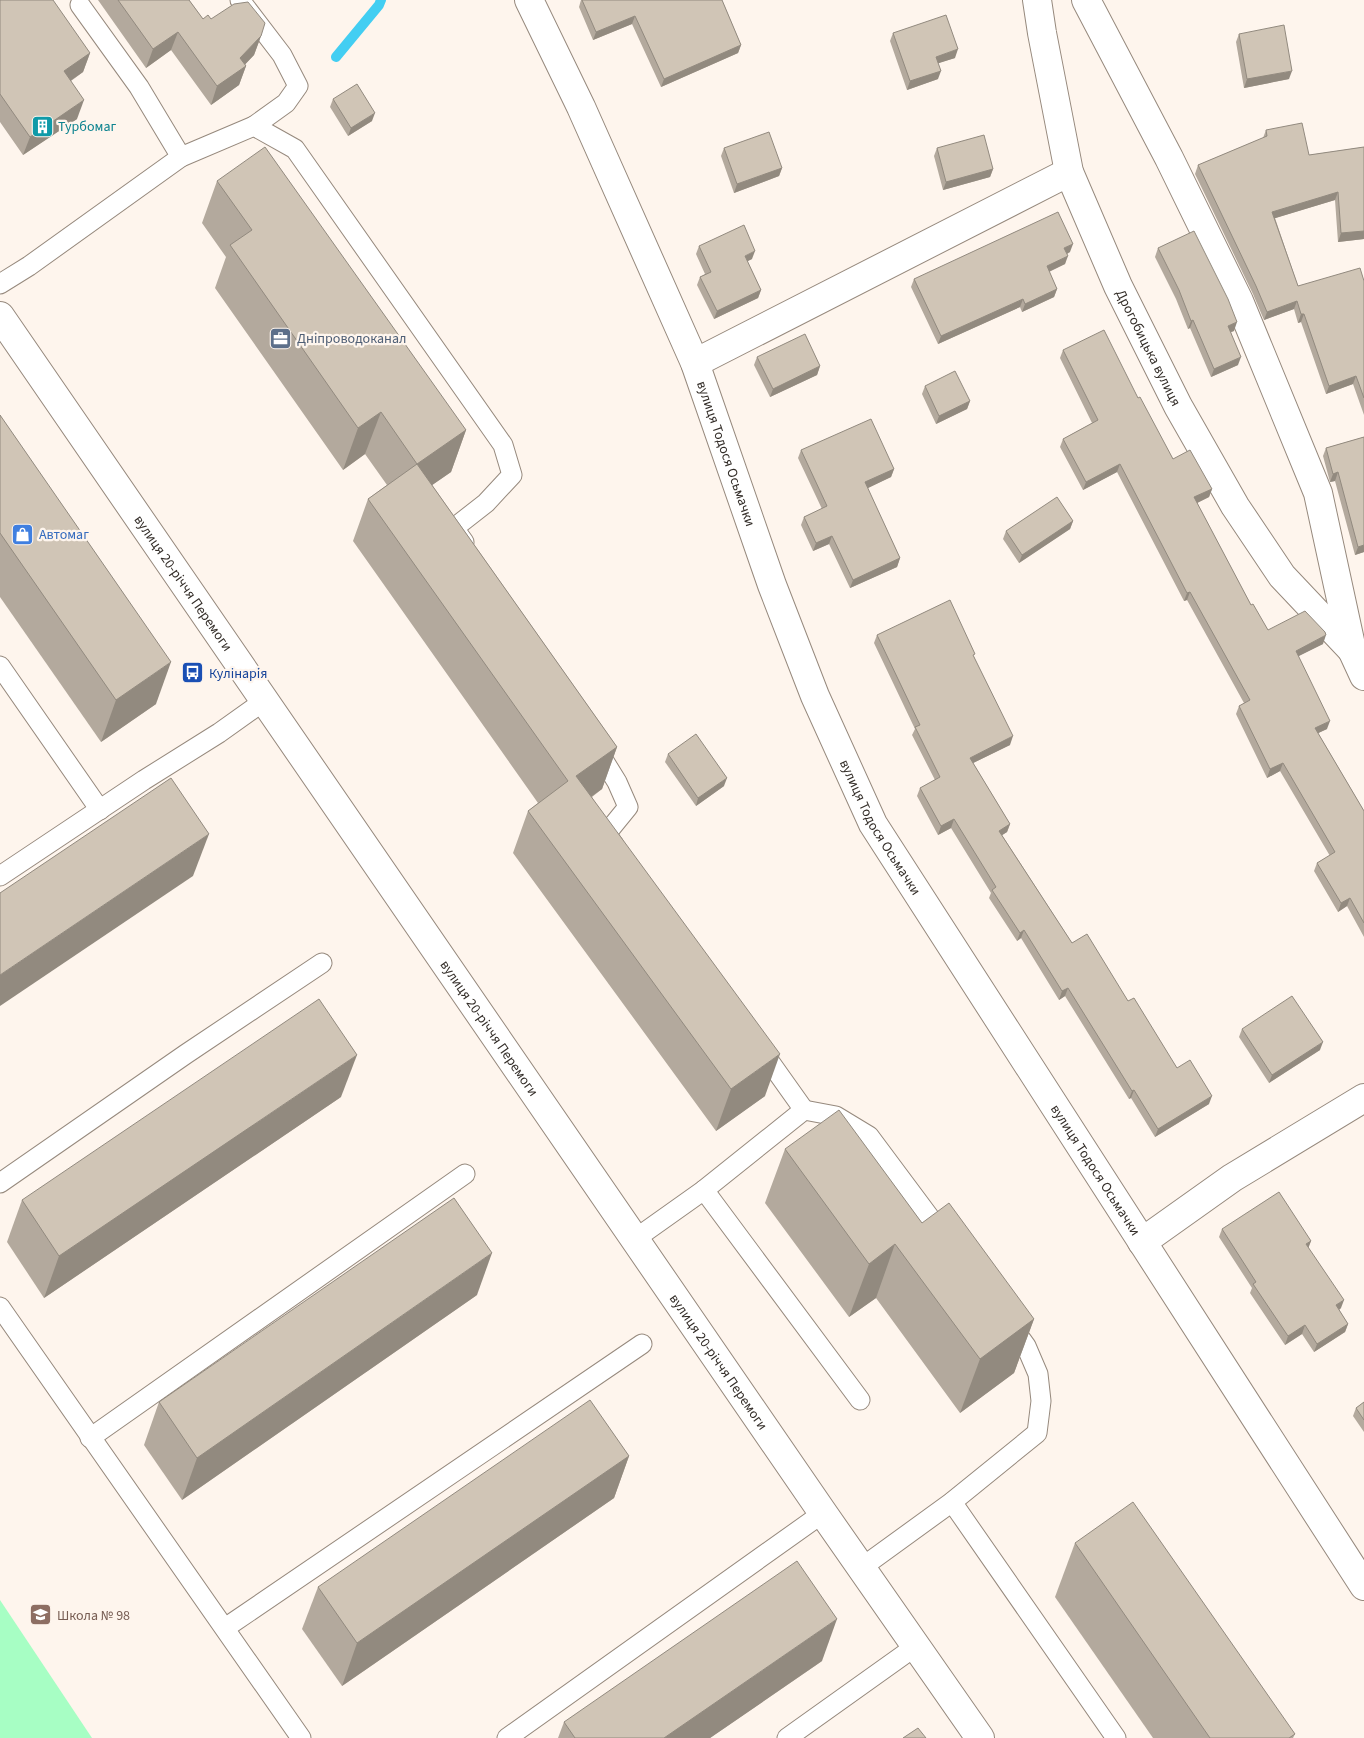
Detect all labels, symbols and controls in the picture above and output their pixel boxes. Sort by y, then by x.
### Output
building icon: Турбомаг [30,114,54,138]
place label: Турбомаг [58,117,116,137]
street label: Дрогобицька вулиця [1110,286,1186,410]
office icon: Дніпроводоканал [269,326,293,350]
place label: Дніпроводоканал [297,329,406,349]
street label: вулиця Тодося Осьмачки [691,378,760,529]
street label: вулиця 20-річчя Перемоги [129,511,237,656]
shop icon: Автомаг [11,522,35,546]
place label: Автомаг [39,525,89,545]
bus stop icon: Кулінарія [181,661,205,685]
place label: Кулінарія [209,664,268,684]
street label: вулиця Тодося Осьмачки [834,756,925,899]
street label: вулиця 20-річчя Перемоги [435,956,543,1101]
street label: вулиця Тодося Осьмачки [1045,1101,1145,1240]
street label: вулиця 20-річчя Перемоги [664,1290,772,1434]
school or university icon: Школа № 98 [29,1603,53,1627]
place label: Школа № 98 [57,1606,130,1626]

